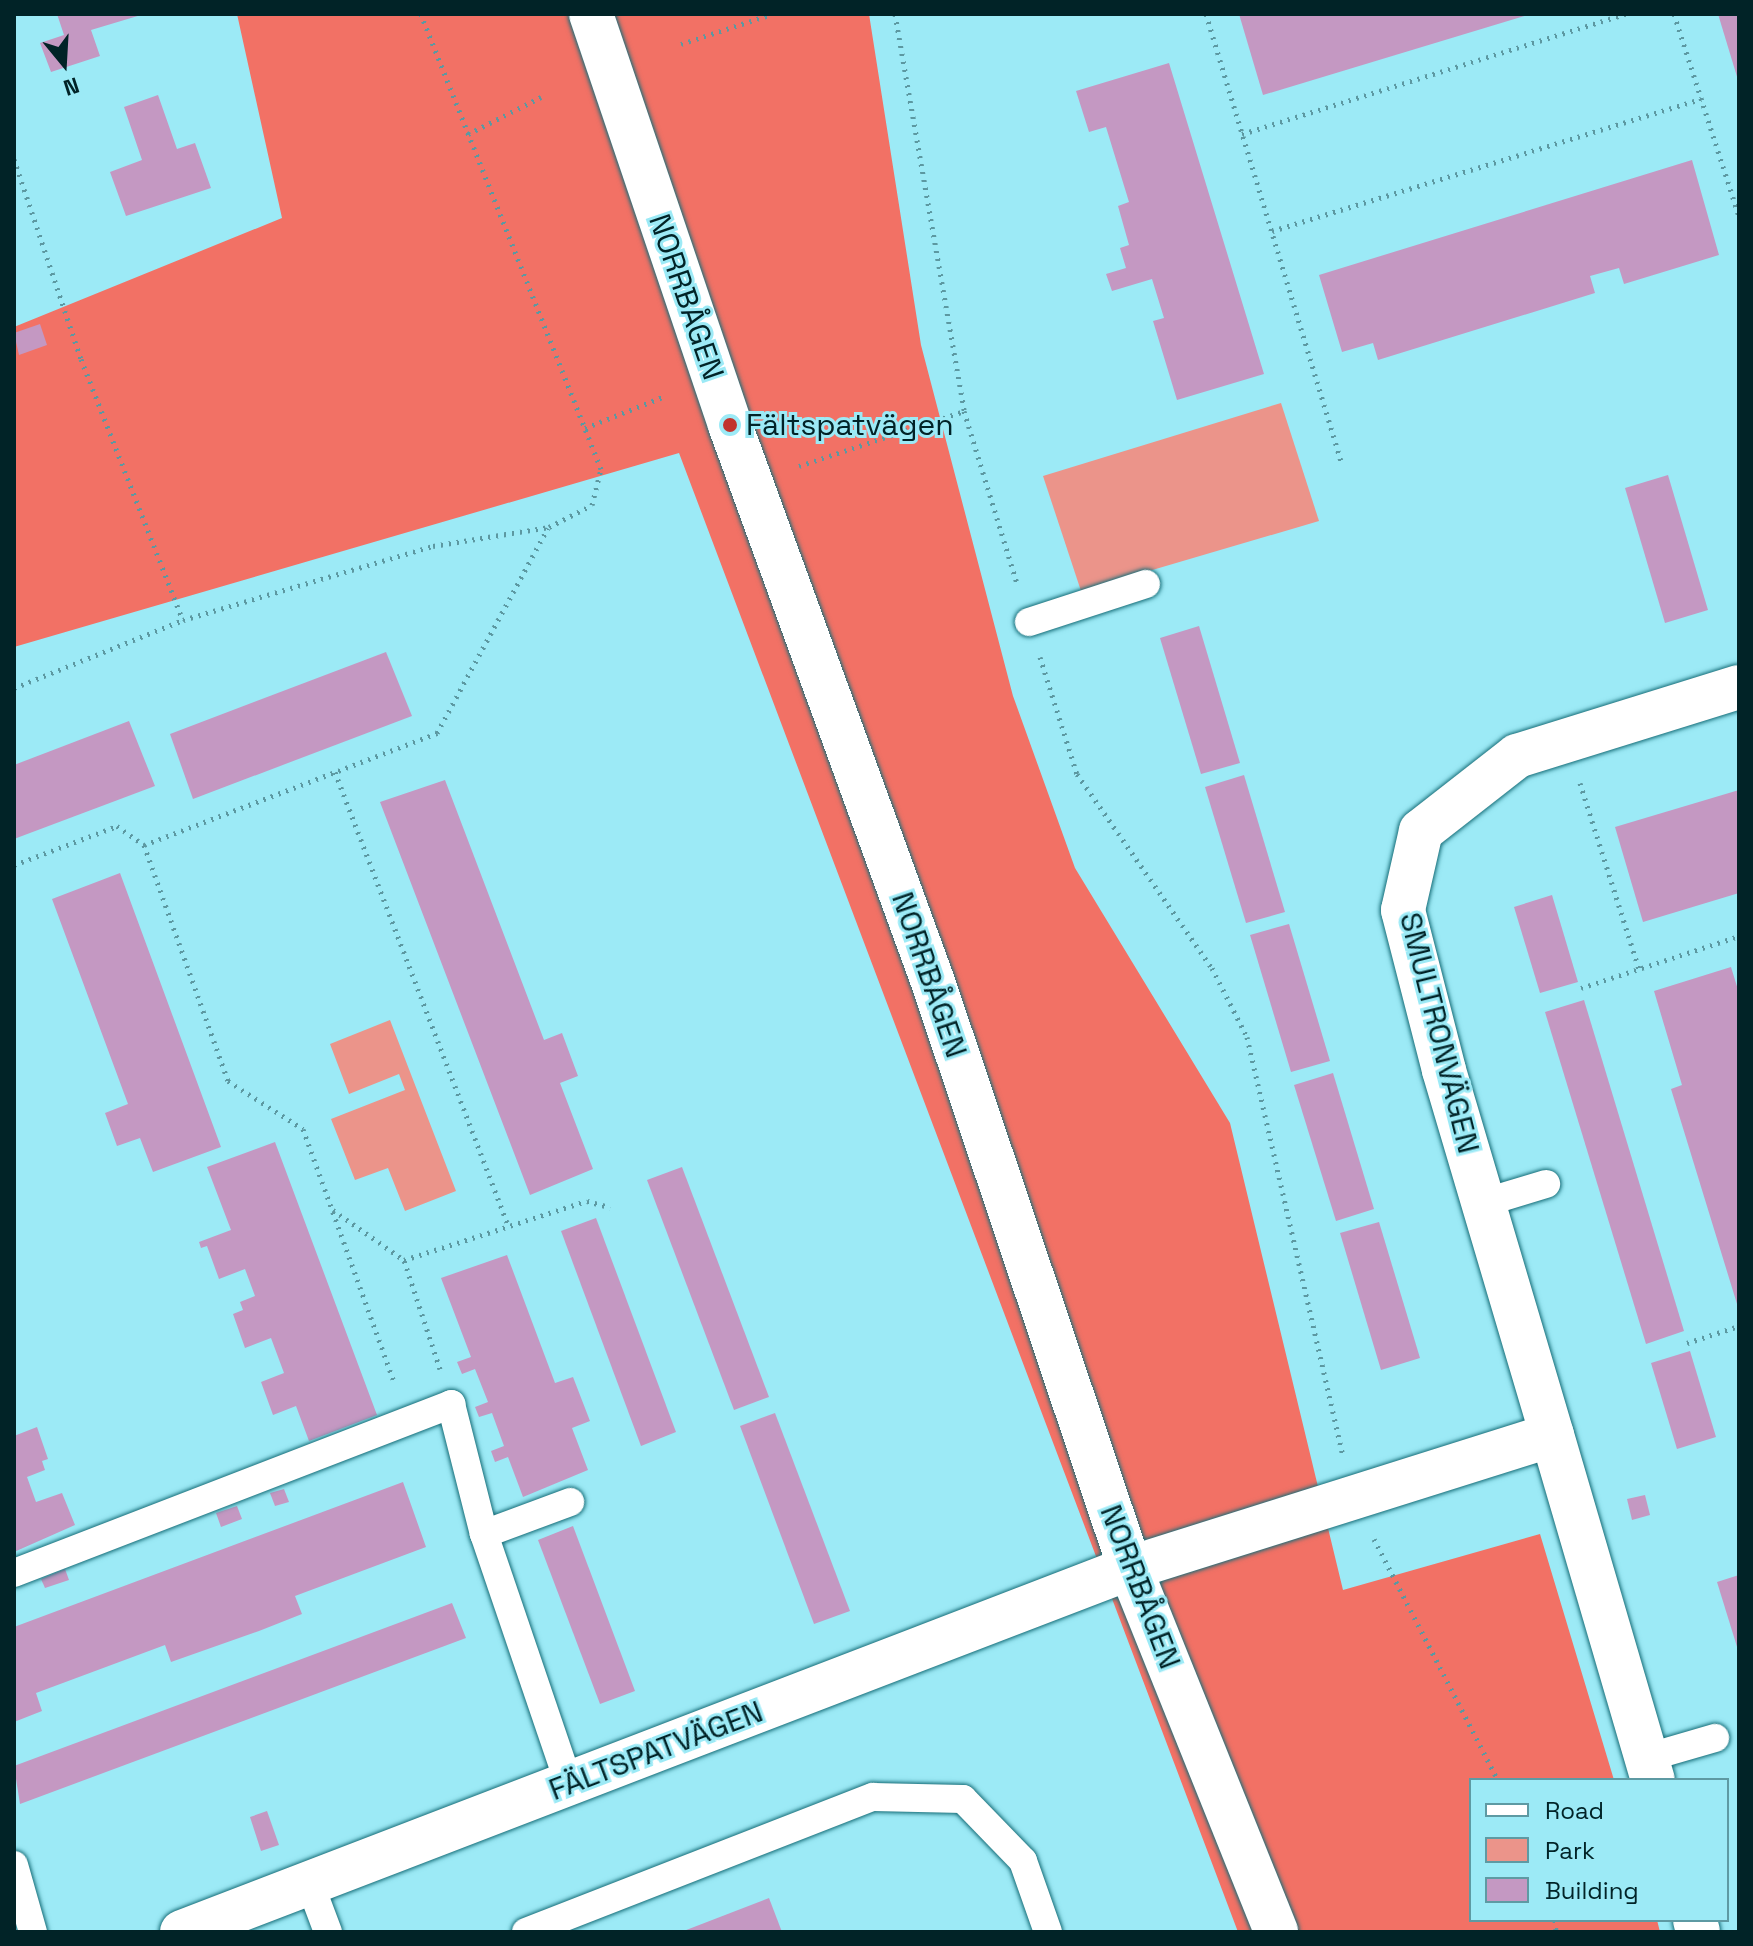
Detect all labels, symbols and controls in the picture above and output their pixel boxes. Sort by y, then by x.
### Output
north arrow [24,24,104,104]
text: N [60,71,83,102]
street label: NORRBÅGEN [641,209,731,385]
place label: Fältspatvägen [746,407,954,443]
marker: Fältspatvägen [721,416,739,434]
street label: NORRBÅGEN [884,887,974,1063]
street label: SMULTRONVÄGEN [1392,909,1486,1157]
street label: NORRBÅGEN [1092,1500,1188,1674]
street label: FÄLTSPATVÄGEN [544,1694,768,1808]
legend [1469,1778,1729,1922]
text: Road [1545,1795,1604,1826]
text: Park [1545,1835,1595,1866]
text: Building [1545,1875,1639,1906]

